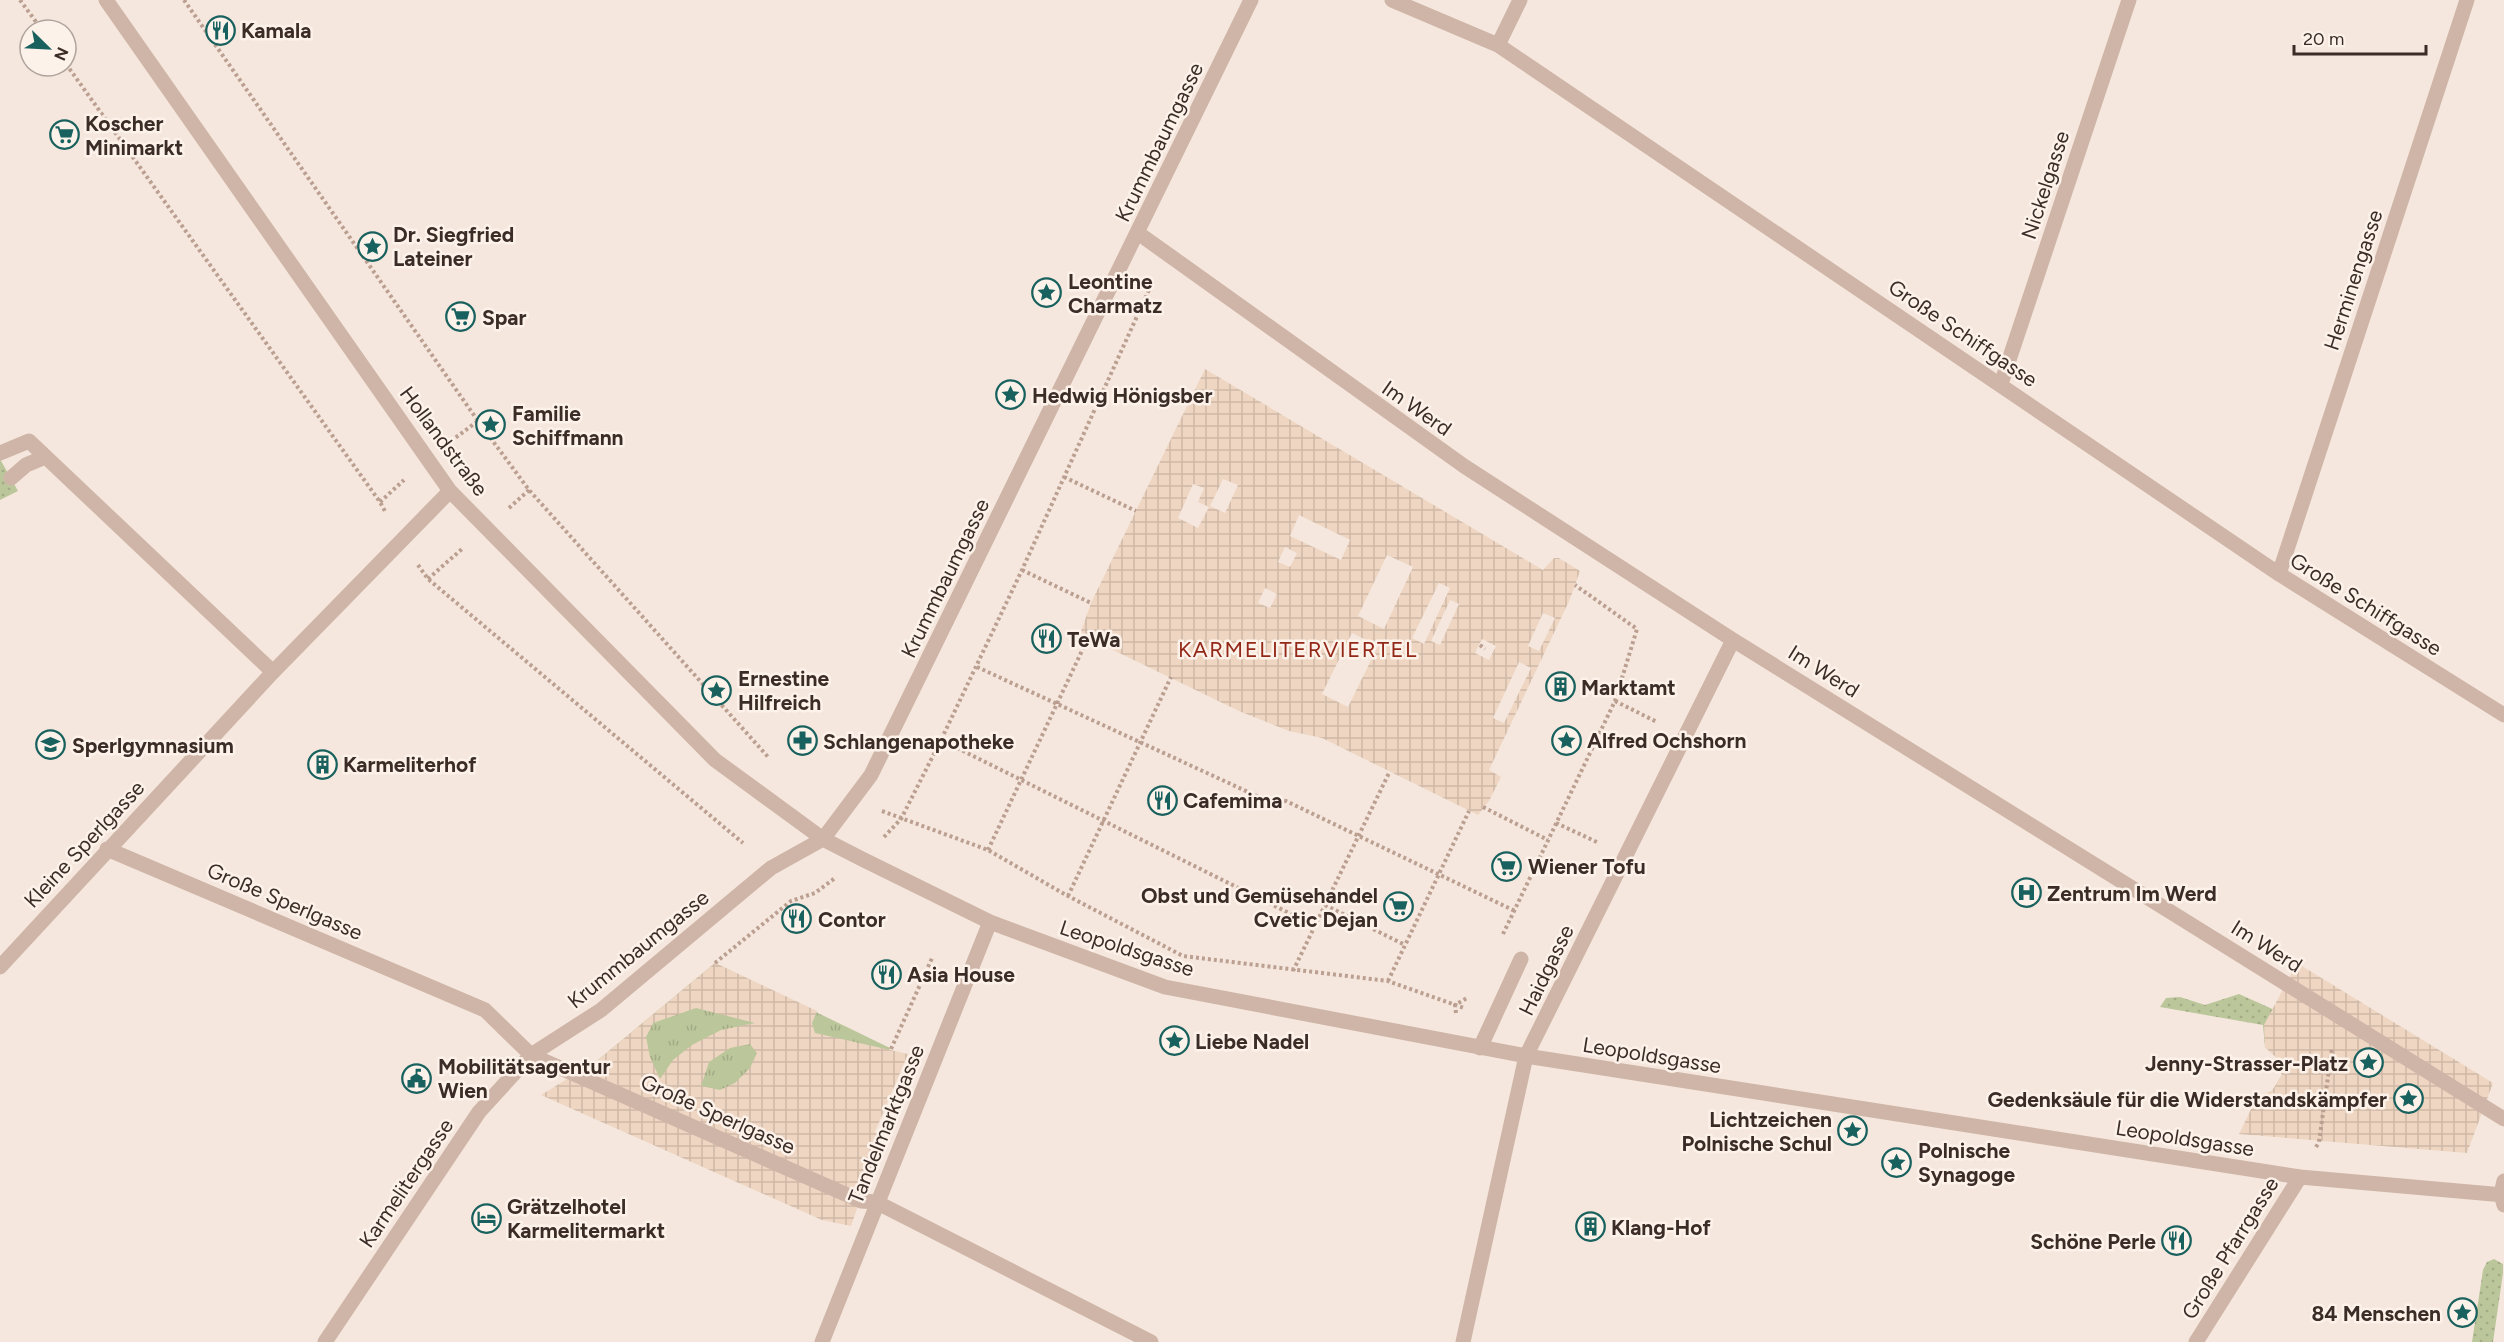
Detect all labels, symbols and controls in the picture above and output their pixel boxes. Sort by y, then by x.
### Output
restaurant icon: Kamala [204,14,236,46]
north arrow [18,18,78,78]
place label: Kamala [241,18,311,43]
scale bar [2294,18,2426,56]
text: 20 m [2303,28,2344,50]
text: N [50,44,72,63]
street label: Krummbaumgasse [1110,58,1208,226]
place label: Koscher Minimarkt [85,111,183,160]
supermarket icon: Koscher Minimarkt [48,119,80,151]
street label: Nickelgasse [2016,128,2074,242]
street label: Herminengasse [2319,207,2387,353]
place label: Dr. Siegfried Lateiner [393,222,514,271]
place icon: Dr. Siegfried Lateiner [356,230,388,262]
place label: Leontine Charmatz [1068,269,1162,318]
street label: Große Schiffgasse [1884,274,2042,392]
place icon: Leontine Charmatz [1031,277,1063,309]
supermarket icon: Spar [445,301,477,333]
place label: Spar [482,305,527,330]
street label: Im Werd [1377,375,1457,441]
place icon: Hedwig Hönigsber [995,379,1027,411]
street label: Hollandstraße [395,381,493,501]
place label: Hedwig Hönigsber [1032,383,1212,408]
place label: Familie Schiffmann [512,401,624,450]
place icon: Familie Schiffmann [475,409,507,441]
street label: Krummbaumgasse [896,494,994,662]
street label: Große Schiffgasse [2286,547,2446,661]
restaurant icon: TeWa [1030,623,1062,655]
place label: TeWa [1067,627,1121,652]
district label: KARMELITERVIERTEL [1178,636,1418,663]
street label: Im Werd [1784,639,1864,703]
place label: Ernestine Hilfreich [738,666,830,715]
building icon: Marktamt [1544,671,1576,703]
place icon: Ernestine Hilfreich [701,674,733,706]
place label: Marktamt [1581,675,1676,700]
place icon: Alfred Ochshorn [1550,724,1582,756]
pharmacy icon: Schlangenapotheke [786,725,818,757]
place label: Alfred Ochshorn [1587,728,1746,753]
school or university icon: Sperlgymnasium [35,729,67,761]
place label: Schlangenapotheke [823,729,1014,754]
place label: Sperlgymnasium [72,733,234,758]
building icon: Karmeliterhof [306,748,338,780]
place label: Karmeliterhof [343,752,477,777]
street label: Kleine Sperlgasse [19,775,149,913]
restaurant icon: Cafemima [1146,784,1178,816]
place label: Cafemima [1183,788,1282,813]
supermarket icon: Wiener Tofu [1491,850,1523,882]
place label: Wiener Tofu [1528,854,1646,879]
street label: Große Sperlgasse [204,857,366,945]
hospital icon: Zentrum Im Werd [2010,877,2042,909]
place label: Zentrum Im Werd [2047,881,2217,906]
place label: Obst und Gemüsehandel Cvetic Dejan [1141,883,1378,932]
street label: Krummbaumgasse [563,885,713,1013]
supermarket icon: Obst und Gemüsehandel Cvetic Dejan [1383,891,1415,923]
restaurant icon: Contor [781,903,813,935]
place label: Contor [818,907,886,932]
street label: Leopoldsgasse [1057,914,1197,982]
street label: Im Werd [2227,914,2307,978]
street label: Haidgasse [1513,921,1579,1019]
restaurant icon: Asia House [870,958,902,990]
place label: Asia House [907,962,1015,987]
place icon: Liebe Nadel [1158,1025,1190,1057]
place label: Liebe Nadel [1195,1029,1309,1054]
street label: Leopoldsgasse [1581,1032,1723,1078]
street label: Tandelmarktgasse [843,1041,929,1207]
place icon: Jenny-Strasser-Platz [2353,1047,2385,1079]
place label: Jenny-Strasser-Platz [2145,1051,2348,1076]
place label: Mobilitätsagentur Wien [438,1054,610,1103]
public building icon: Mobilitätsagentur Wien [401,1062,433,1094]
street label: Große Sperlgasse [637,1069,799,1159]
place icon: Gedenksäule für die Widerstandskämpfer [2392,1083,2424,1115]
place label: Gedenksäule für die Widerstandskämpfer [1987,1087,2387,1112]
place label: Lichtzeichen Polnische Schul [1682,1107,1832,1156]
street label: Karmelitergasse [354,1114,458,1252]
place icon: Lichtzeichen Polnische Schul [1837,1115,1869,1147]
street label: Leopoldsgasse [2114,1115,2256,1161]
place label: Polnische Synagoge [1918,1138,2015,1187]
place icon: Polnische Synagoge [1881,1146,1913,1178]
street label: Große Pfarrgasse [2176,1172,2284,1324]
place label: Grätzelhotel Karmelitermarkt [507,1194,665,1243]
hotel icon: Grätzelhotel Karmelitermarkt [470,1202,502,1234]
building icon: Klang-Hof [1574,1211,1606,1243]
place label: Klang-Hof [1611,1215,1711,1240]
restaurant icon: Schöne Perle [2161,1225,2193,1257]
place label: Schöne Perle [2030,1229,2156,1254]
place icon: 84 Menschen [2446,1297,2478,1329]
place label: 84 Menschen [2312,1301,2441,1326]

